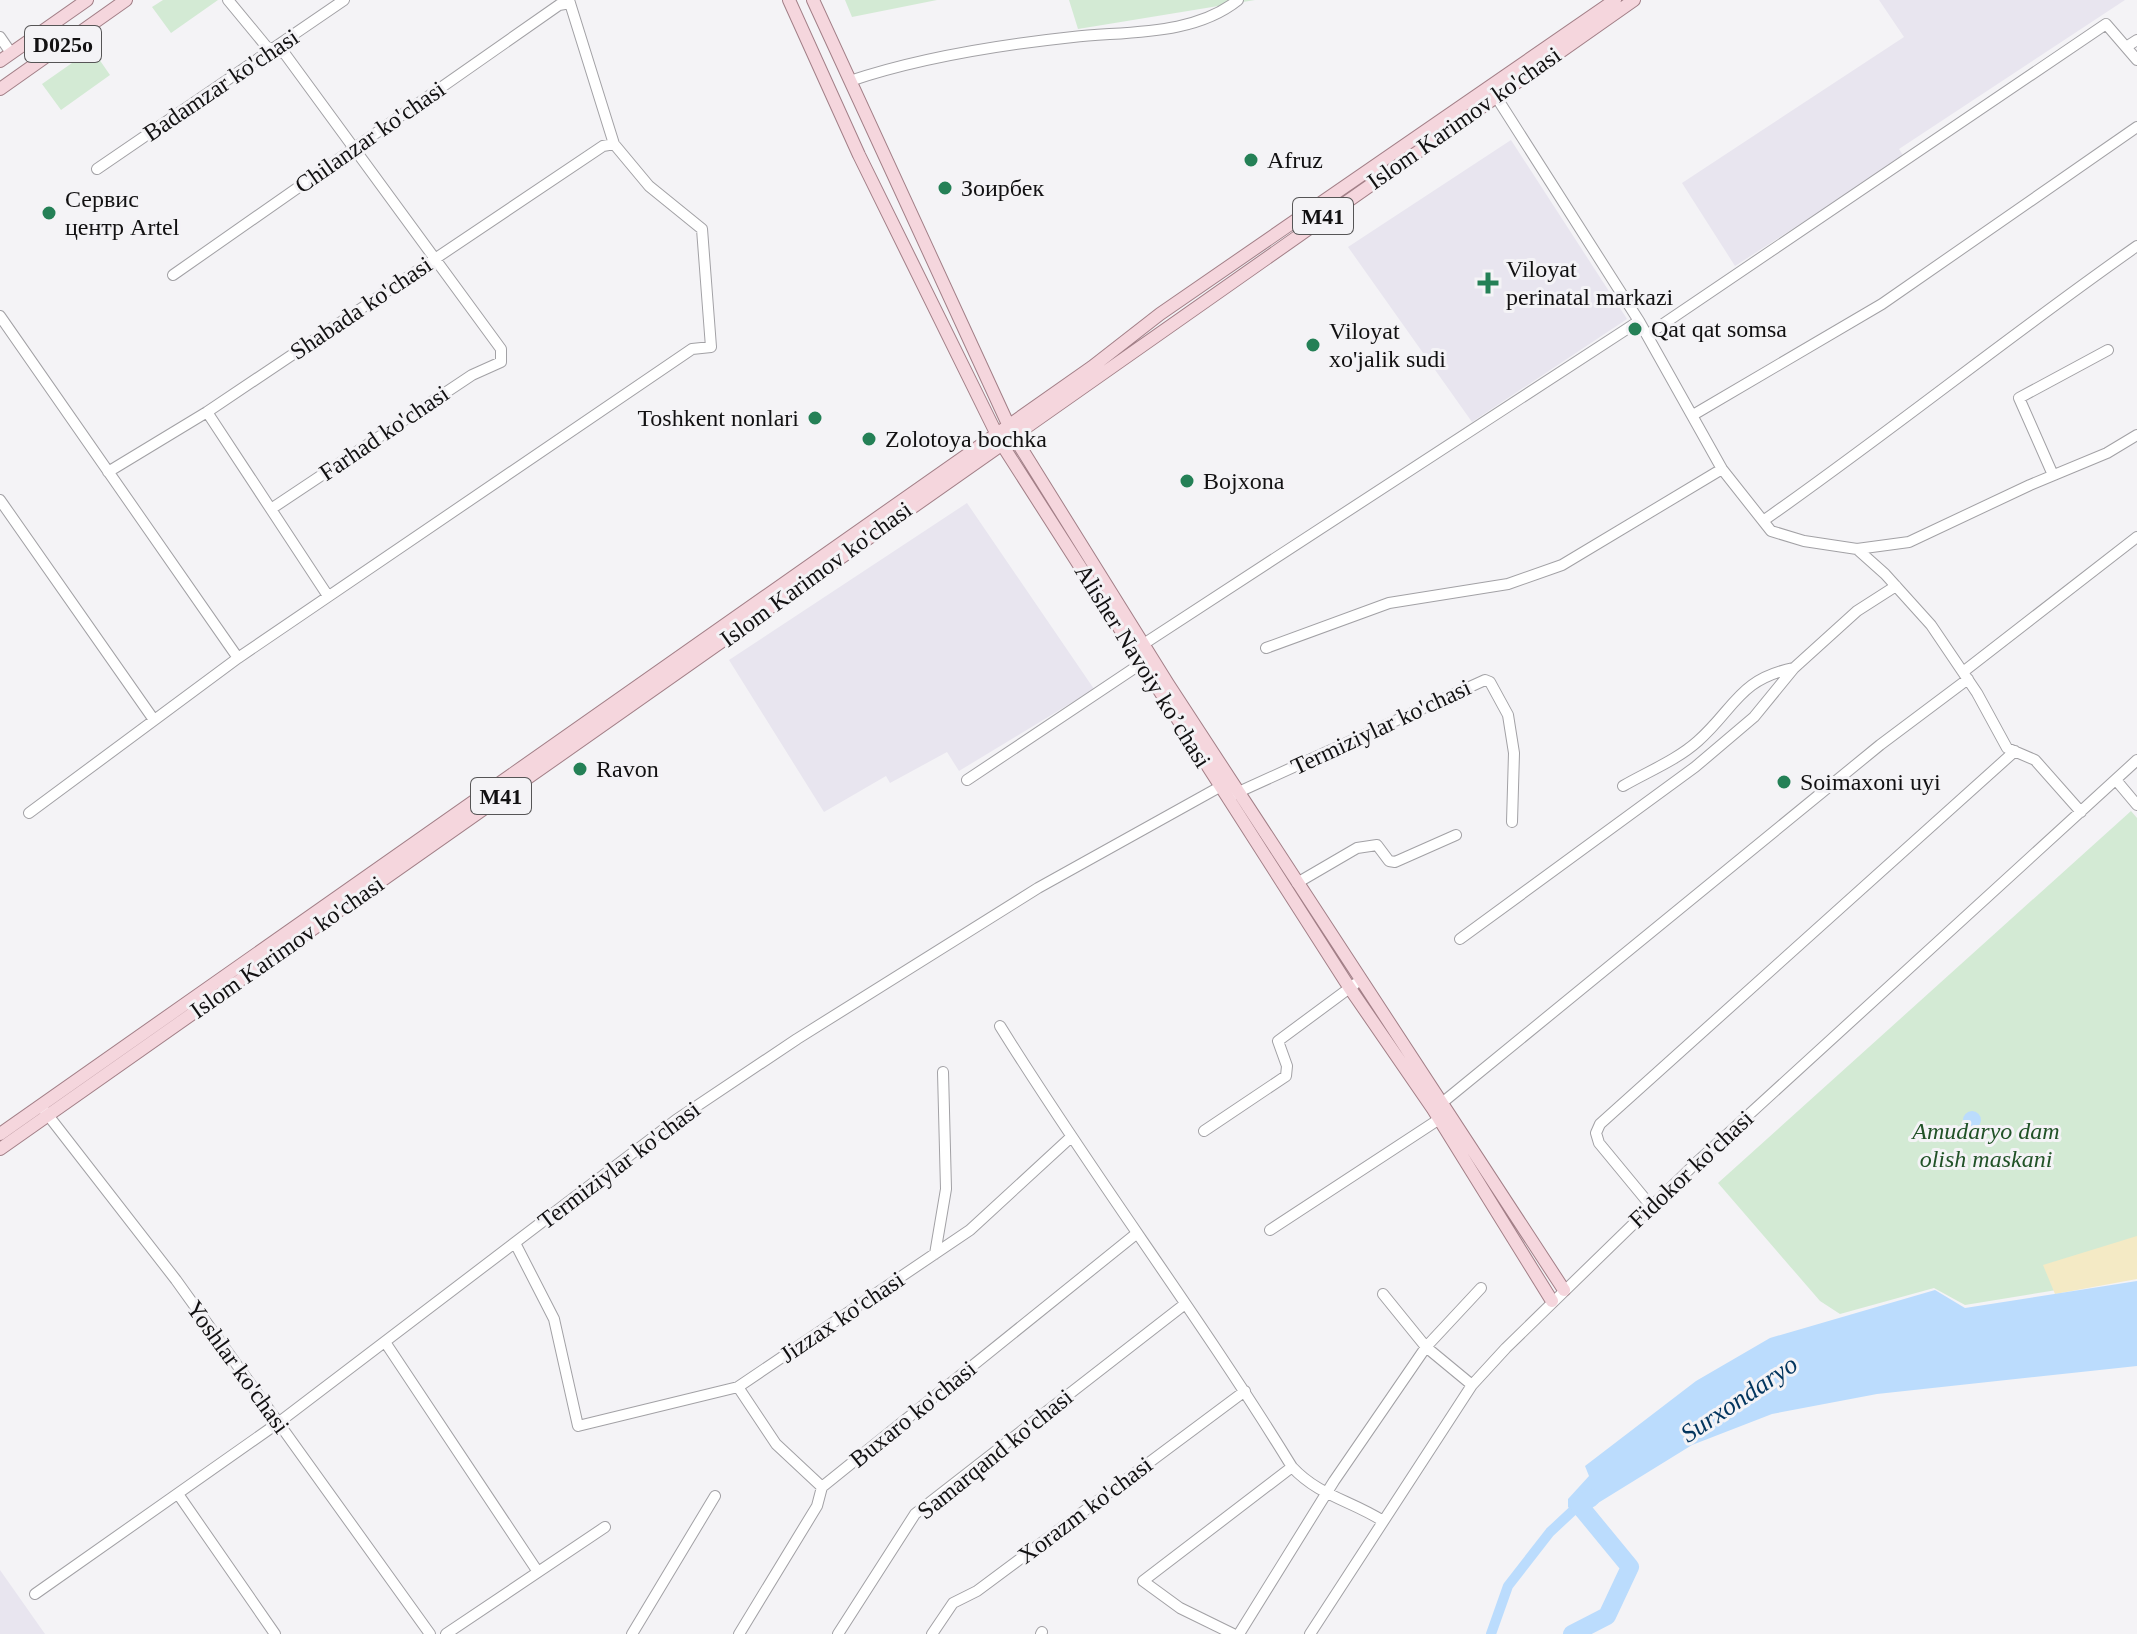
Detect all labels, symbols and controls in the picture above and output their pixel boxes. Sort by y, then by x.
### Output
street label: Badamzar ko'chasi [139,23,304,146]
road number: D025o [25,26,101,62]
street label: Islom Karimov ko'chasi [1362,41,1566,195]
street label: Chilanzar ko'chasi [290,75,450,198]
place label: Afruz [1267,147,1323,173]
marker: Afruz [1242,151,1260,169]
place label: Зоирбек [961,175,1044,201]
marker: Зоирбек [936,179,954,197]
place label: Сервис центр Artel [65,186,180,240]
road number: M41 [1293,198,1353,234]
marker: Сервис центр Artel [40,204,58,222]
street label: Shabada ko'chasi [285,251,437,365]
place label: Viloyat perinatal markazi [1506,256,1674,310]
marker: Viloyat perinatal markazi [1477,272,1499,294]
place label: Qat qat somsa [1651,316,1787,342]
place label: Viloyat xo'jalik sudi [1329,318,1446,372]
marker: Qat qat somsa [1626,320,1644,338]
marker: Viloyat xo'jalik sudi [1304,336,1322,354]
street label: Farhad ko'chasi [314,380,454,486]
place label: Toshkent nonlari [637,405,799,431]
marker: Toshkent nonlari [806,409,824,427]
place label: Zolotoya bochka [885,426,1047,452]
marker: Zolotoya bochka [860,430,878,448]
place label: Bojxona [1203,468,1285,494]
marker: Bojxona [1178,472,1196,490]
street label: Islom Karimov ko'chasi [715,496,917,652]
street label: Alisher Navoiy ko’chasi [1070,560,1216,773]
street label: Termiziylar ko'chasi [1287,674,1475,780]
place label: Ravon [596,756,659,782]
marker: Ravon [571,760,589,778]
place label: Soimaxoni uyi [1800,769,1941,795]
marker: Soimaxoni uyi [1775,773,1793,791]
road number: M41 [471,778,531,814]
street label: Islom Karimov ko'chasi [185,870,389,1024]
street label: Termiziylar ko'chasi [533,1096,705,1234]
street label: Fidokor ko'chasi [1624,1105,1758,1233]
park label: Amudaryo dam olish maskani [1910,1118,2060,1172]
street label: Jizzax ko'chasi [775,1266,909,1368]
street label: Yoshlar ko'chasi [181,1296,295,1439]
water label: Surxondaryo [1675,1349,1803,1449]
street label: Buxaro ko'chasi [845,1355,981,1473]
street label: Samarqand ko'chasi [912,1383,1078,1524]
street label: Xorazm ko'chasi [1013,1451,1157,1569]

